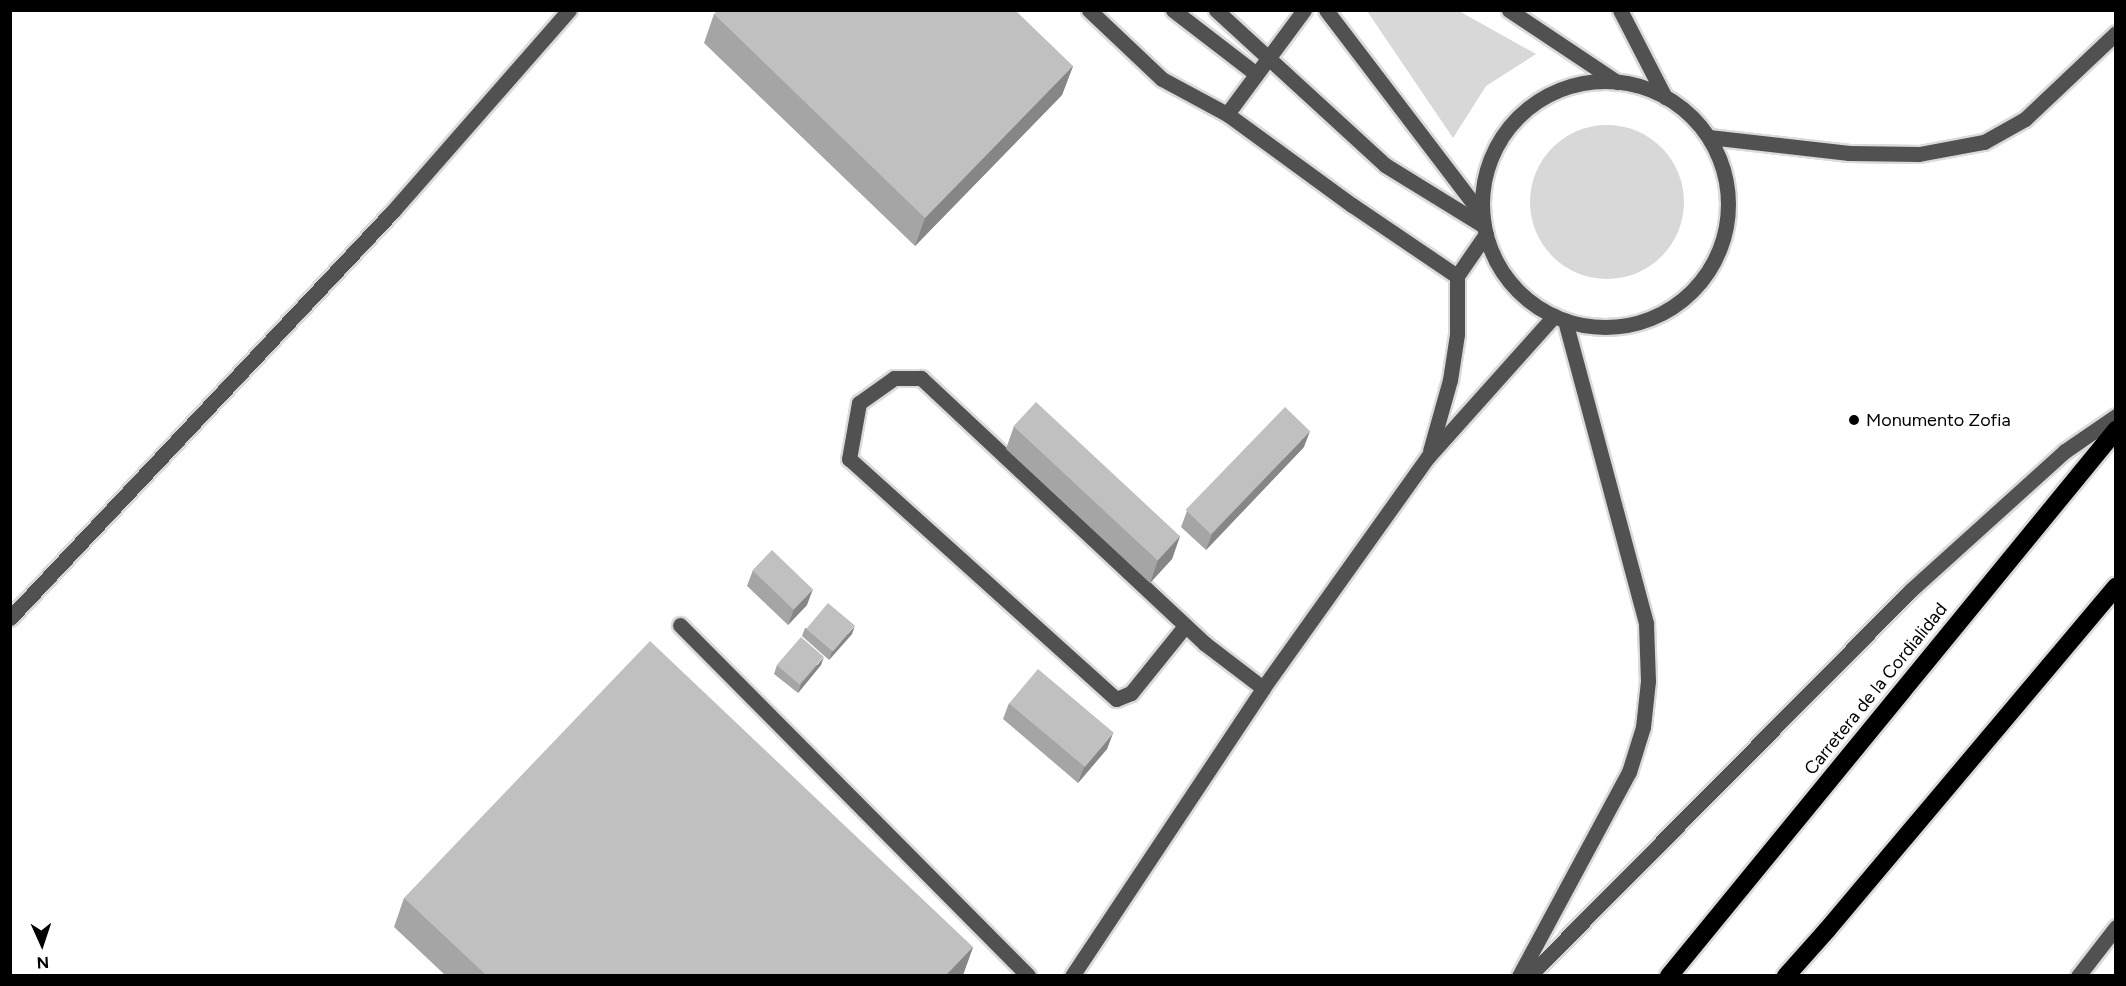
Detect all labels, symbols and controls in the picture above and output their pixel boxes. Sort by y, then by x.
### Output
place label: Monumento Zofia [1866,409,2011,431]
marker: Monumento Zofia [1847,413,1861,427]
street label: Carretera de la Cordialidad [1800,599,1952,779]
north arrow [12,914,72,974]
text: N [36,953,50,972]

